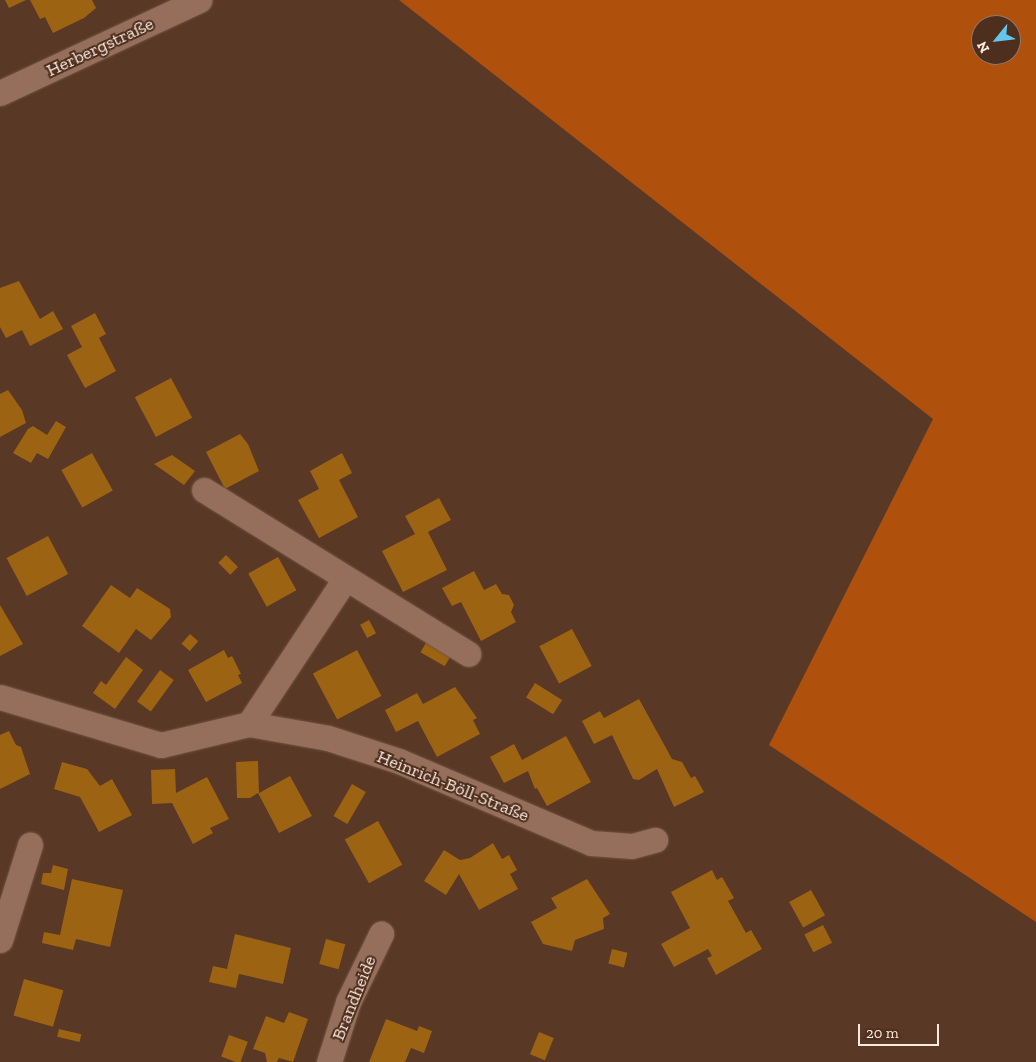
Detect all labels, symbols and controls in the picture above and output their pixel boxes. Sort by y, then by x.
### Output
street label: Herbergstraße [43,13,157,81]
north arrow [971,15,1021,65]
text: N [973,38,993,56]
street label: Heinrich-Böll-Straße [374,746,532,826]
street label: Brandheide [327,953,381,1043]
scale bar [861,1014,942,1046]
text: 20 m [866,1024,899,1042]

